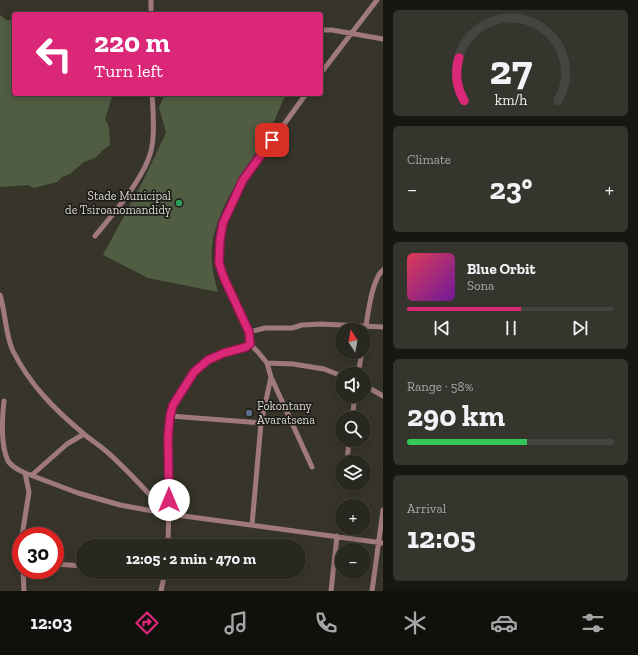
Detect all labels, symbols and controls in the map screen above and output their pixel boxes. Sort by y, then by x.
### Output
text: 220 m [94,26,170,59]
icon: left [28,28,80,80]
text: 27 [489,45,532,95]
text: Turn left [94,60,163,82]
text: km/h [494,92,527,109]
pin [255,123,289,157]
icon: arrive [261,129,283,151]
text: Climate [407,152,451,167]
text: 23° [490,171,533,207]
text: − [407,176,417,203]
text: + [605,176,614,203]
place label: Stade Municipal de Tsiroanomandidy [65,189,172,217]
marker: Stade Municipal de Tsiroanomandidy [174,198,184,208]
text: Blue Orbit [467,260,535,278]
text: Sona [467,278,494,293]
icon: previous [431,317,453,339]
icon: pause [500,317,522,339]
icon: next [569,317,591,339]
north arrow [335,323,371,359]
map controls [335,323,371,579]
button: sound [335,367,371,403]
text: Range · 58% [407,379,473,394]
text: 290 km [407,398,505,434]
place label: Fokontany Avaratsena [257,399,315,427]
marker: Fokontany Avaratsena [244,408,254,418]
button: search [335,411,371,447]
button: layers [335,455,371,491]
position arrow [148,479,190,521]
button: + [335,499,371,535]
text: Arrival [407,501,446,516]
text: 12:05 [407,520,476,556]
speed limit sign: 30 [12,527,64,579]
button: − [335,543,371,579]
text: 12:05 · 2 min · 470 m [126,550,256,568]
icon: directions [133,609,161,637]
icon: music [222,609,250,637]
icon: phone [312,609,340,637]
icon: climate [401,609,429,637]
icon: car [490,609,518,637]
icon: filters [579,609,607,637]
text: 12:03 [31,612,72,634]

